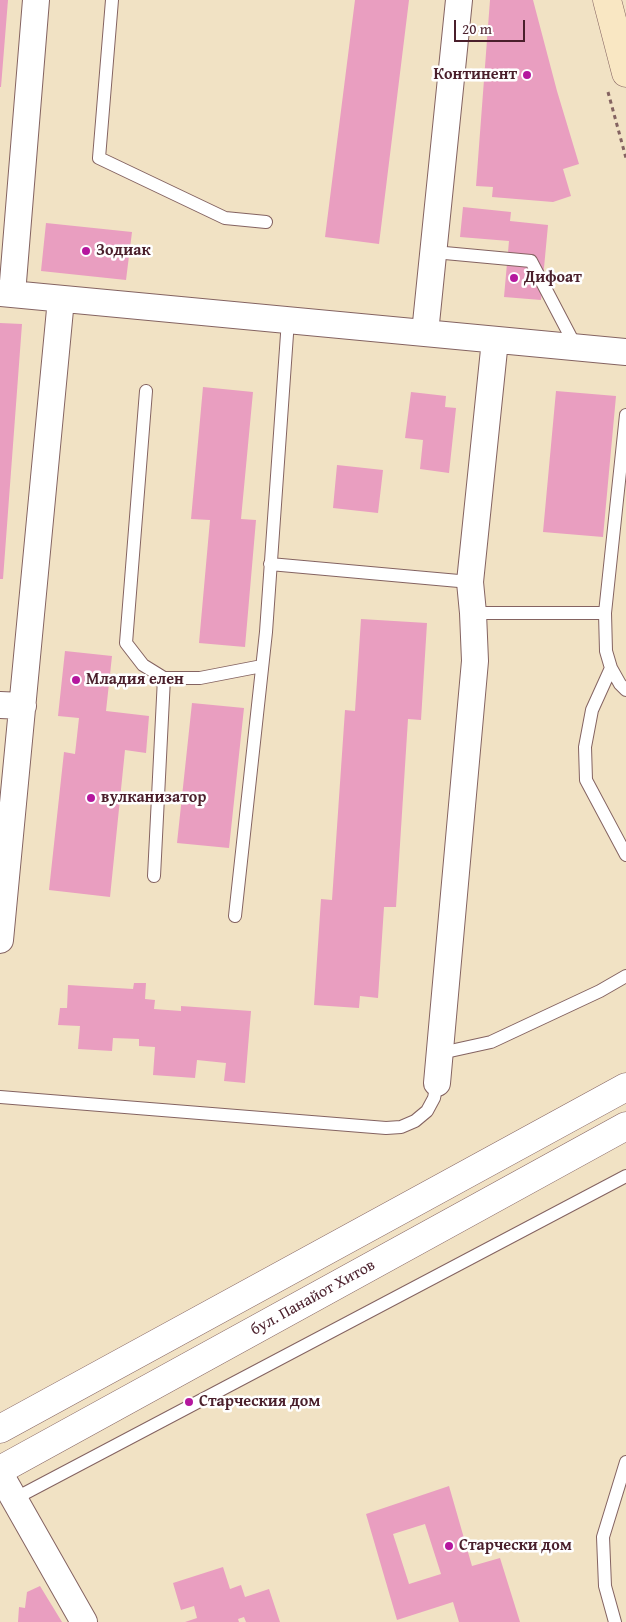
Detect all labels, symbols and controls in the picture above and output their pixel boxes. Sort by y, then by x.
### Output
scale bar [456,10,527,42]
text: 20 m [462,18,492,39]
place label: Континент [433,65,517,85]
marker: Континент [521,69,533,81]
place label: Зодиак [96,241,151,261]
marker: Зодиак [80,245,92,257]
place label: Дифоат [524,268,582,288]
marker: Дифоат [508,272,520,284]
place label: Младия елен [86,670,184,690]
marker: Младия елен [70,674,82,686]
place label: вулканизатор [101,788,206,808]
marker: вулканизатор [85,792,97,804]
street label: бул. Панайот Хитов [247,1256,379,1340]
place label: Старческия дом [199,1392,320,1412]
marker: Старческия дом [183,1396,195,1408]
place label: Старчески дом [459,1536,572,1556]
marker: Старчески дом [443,1540,455,1552]

